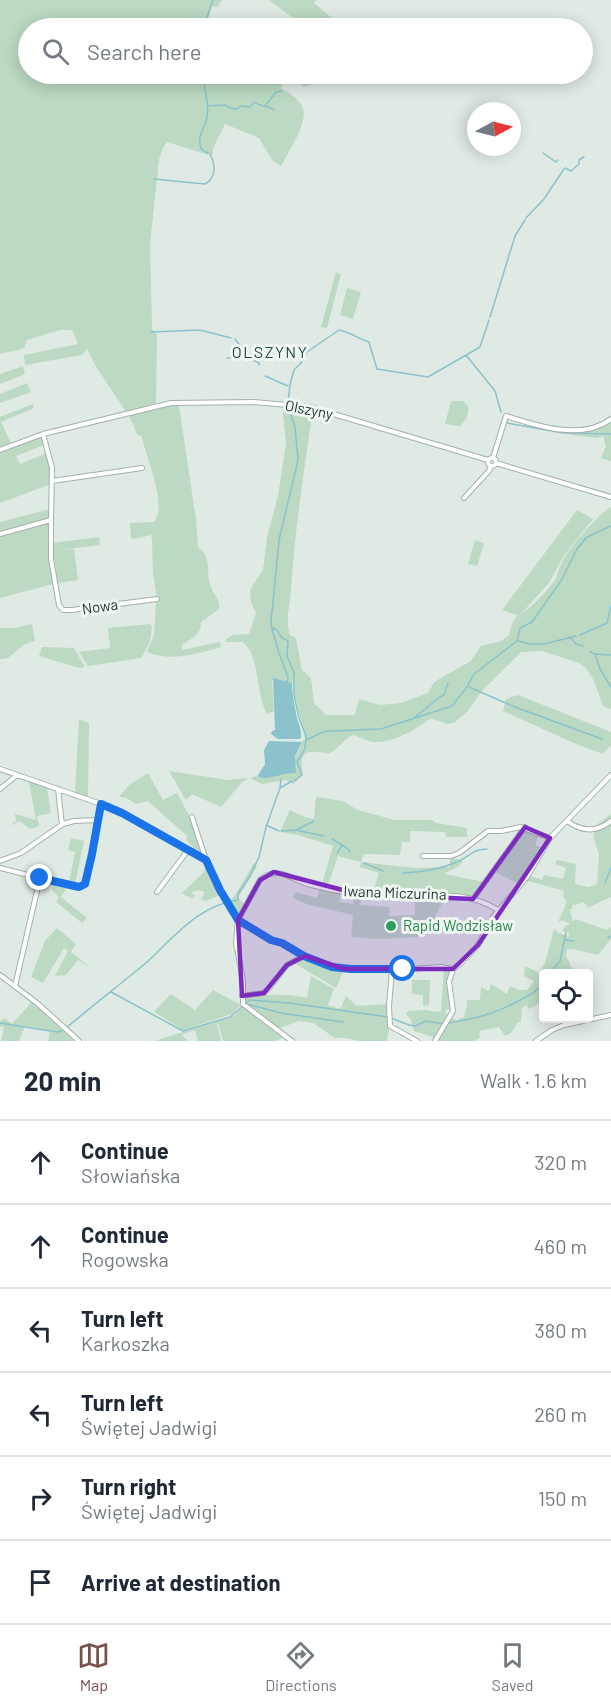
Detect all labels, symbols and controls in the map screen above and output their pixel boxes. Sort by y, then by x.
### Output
search box [18,18,593,84]
icon: search [39,35,72,68]
text: Search here [87,38,201,64]
north arrow [467,102,521,156]
district label: OLSZYNY [232,342,308,361]
street label: Olszyny [284,396,335,422]
street label: Nowa [81,595,119,617]
route end [26,864,52,890]
street label: Iwana Miczurina [343,881,447,903]
place label: Rapid Wodzisław [403,916,513,934]
marker: Rapid Wodzisław [384,919,398,933]
route start [389,955,415,981]
map controls [539,969,593,1023]
button: locate [539,969,593,1023]
text: 20 min [24,1065,101,1096]
text: Walk · 1.6 km [480,1068,587,1092]
text: Continue [81,1137,169,1163]
icon: ahead [24,1146,57,1179]
text: 320 m [534,1150,587,1174]
text: Słowiańska [81,1163,180,1187]
text: Continue [81,1221,169,1247]
icon: ahead [24,1230,57,1263]
text: 460 m [534,1234,587,1258]
text: Rogowska [81,1247,169,1271]
text: Turn left [81,1305,164,1331]
icon: left [24,1314,57,1347]
text: 380 m [534,1318,587,1342]
text: Karkoszka [81,1331,170,1355]
text: Turn left [81,1389,164,1415]
icon: left [24,1398,57,1431]
text: 260 m [534,1402,587,1426]
text: Świętej Jadwigi [81,1415,217,1439]
text: Turn right [81,1473,176,1499]
icon: right [24,1482,57,1515]
text: 150 m [538,1486,587,1510]
text: Świętej Jadwigi [81,1499,217,1523]
icon: arrive [24,1566,57,1599]
text: Arrive at destination [81,1569,280,1595]
tab: Map [77,1639,110,1694]
tab: Directions [265,1639,337,1694]
tab: Saved [492,1639,534,1694]

